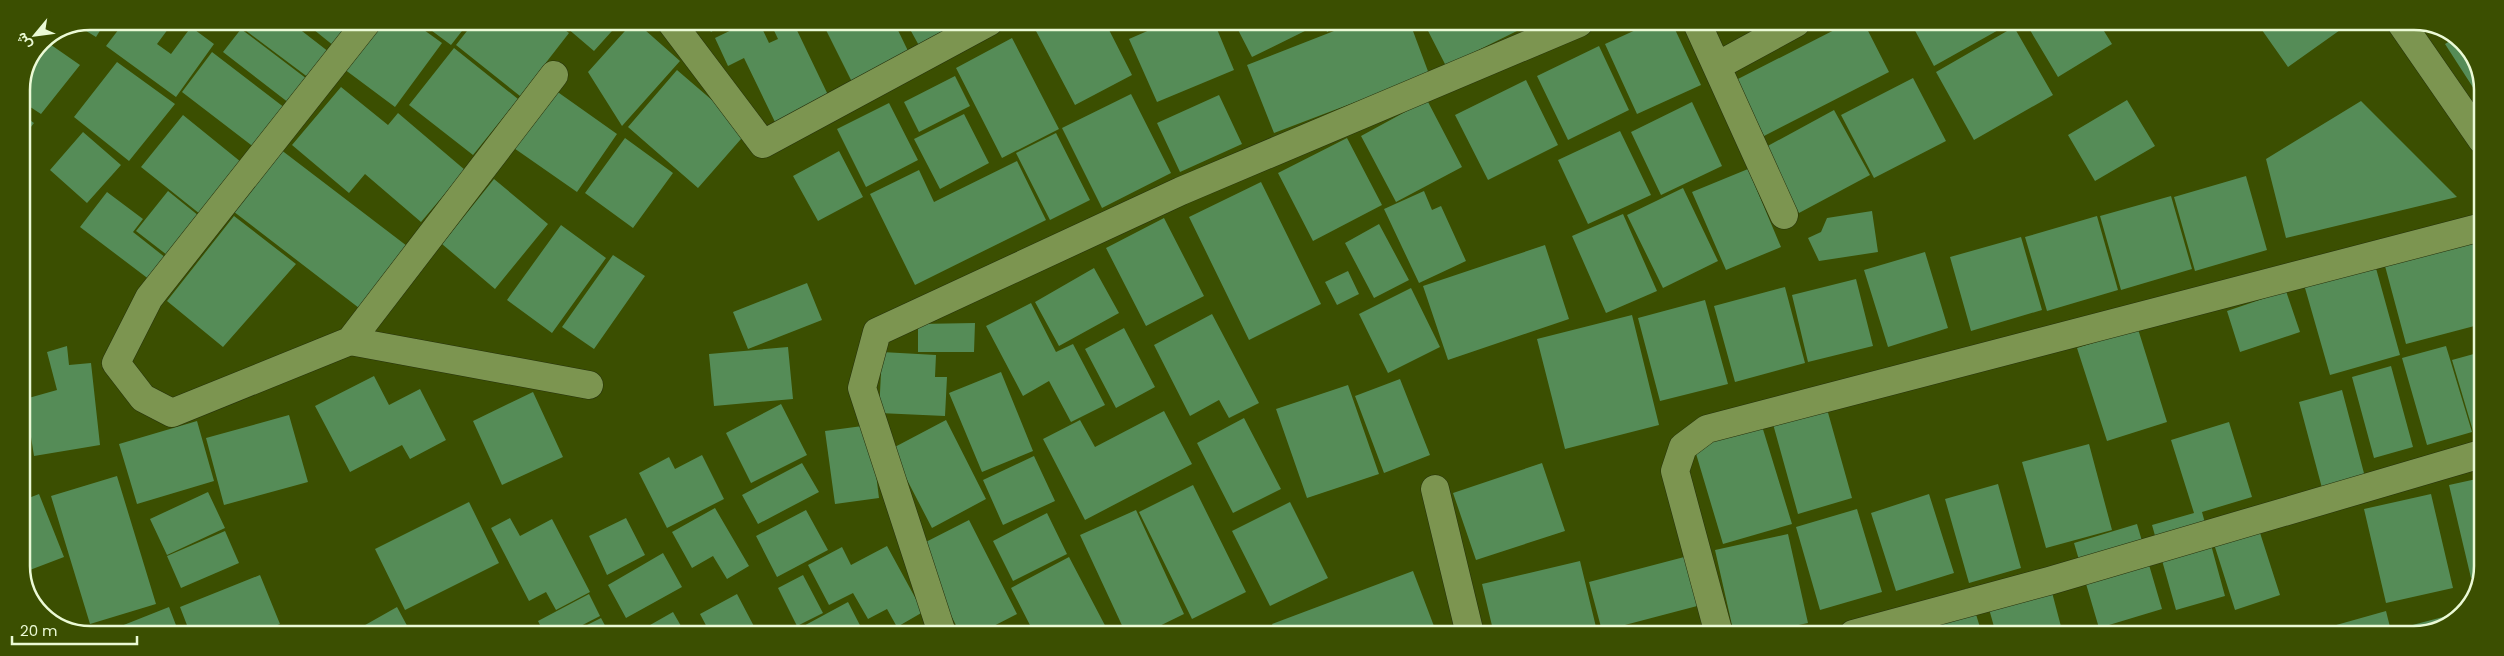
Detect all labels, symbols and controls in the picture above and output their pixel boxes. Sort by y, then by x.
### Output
north arrow [10,10,60,60]
text: ش [11,29,36,54]
scale bar [12,614,138,646]
text: 20 m [20,620,58,641]

